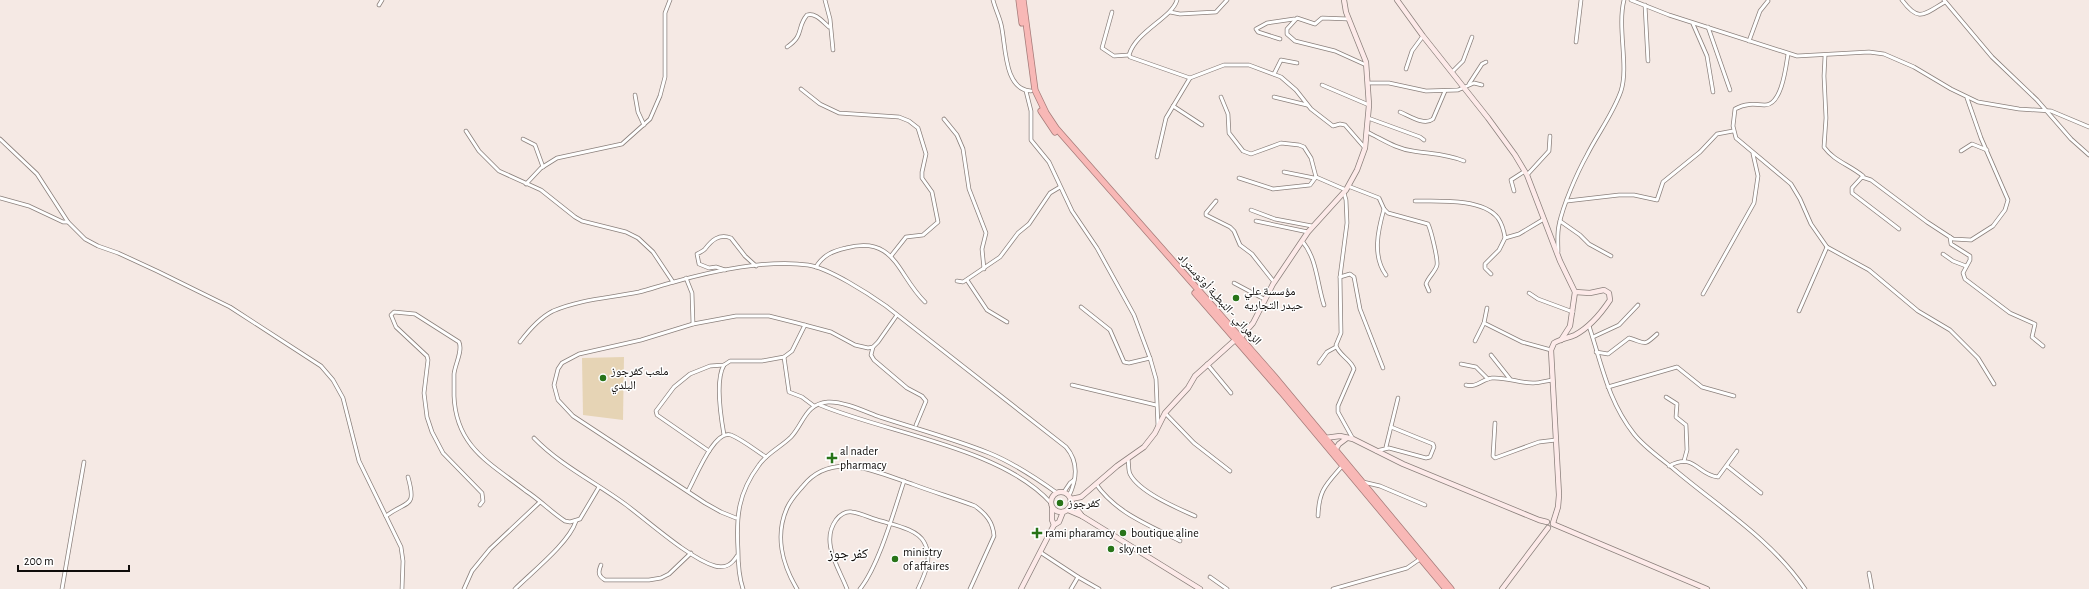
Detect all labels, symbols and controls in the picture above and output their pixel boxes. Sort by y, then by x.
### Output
street label: الزهراني - النبطية أوتوستراد [1173,251,1265,350]
place label: مؤسسة علي حيدر التجاريه [1244,285,1304,312]
marker: مؤسسة علي حيدر التجاريه [1231,293,1241,303]
place label: ملعب كفرجوز البلدي [610,365,669,395]
marker: ملعب كفرجوز البلدي [598,373,608,383]
place label: al nader pharmacy [840,445,887,472]
marker: al nader pharmacy [827,453,837,463]
place label: كفرجوز [1067,497,1100,510]
marker: كفرجوز [1055,498,1065,508]
place label: rami pharamcy [1045,527,1115,540]
place label: boutique aline [1131,527,1199,539]
marker: rami pharamcy [1032,528,1042,538]
marker: boutique aline [1118,528,1128,538]
place label: sky net [1119,543,1152,556]
marker: sky net [1106,544,1116,554]
place label: ministry of affaires [903,546,949,572]
scale bar [18,547,129,573]
district label: كفر جوز [827,547,868,562]
marker: ministry of affaires [890,554,900,564]
text: 200 m [24,555,54,567]

